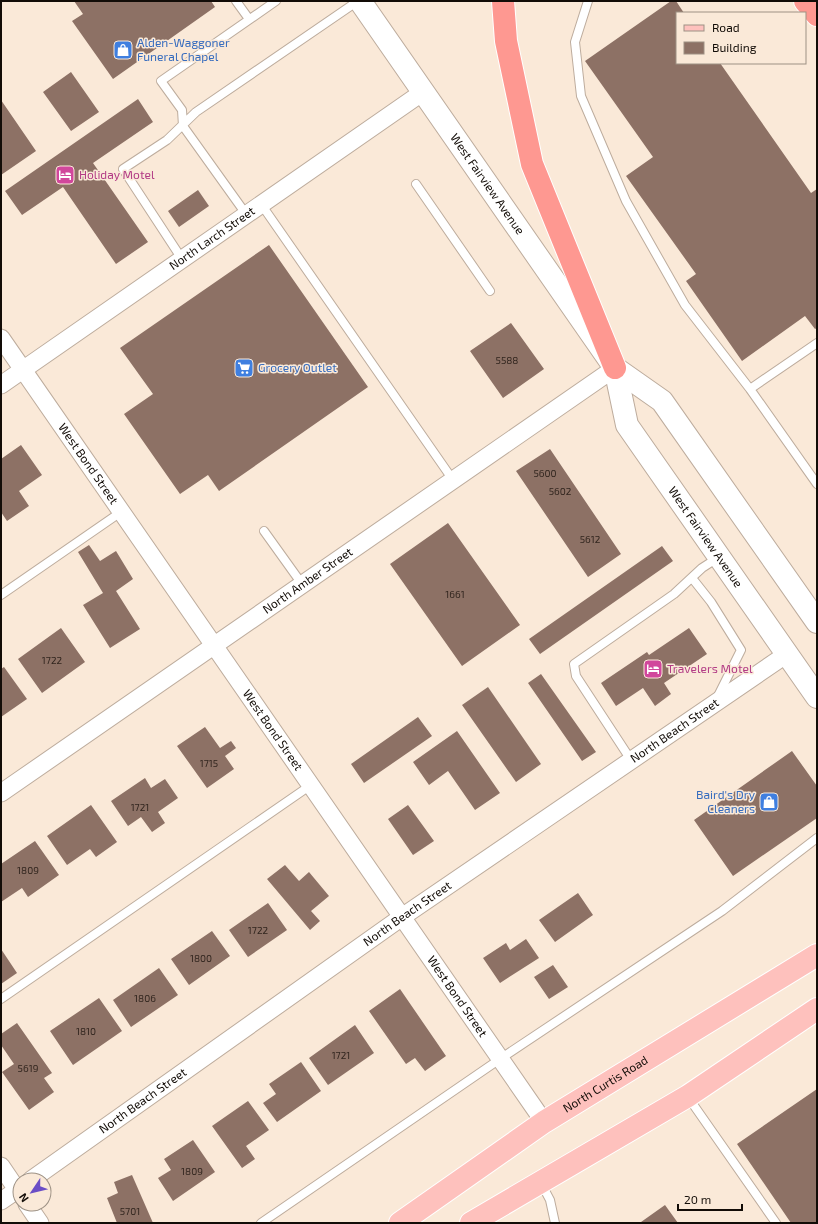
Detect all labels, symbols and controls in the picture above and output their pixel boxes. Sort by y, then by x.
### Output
legend [676,12,806,64]
text: Road [712,20,740,34]
place label: Alden-Waggoner Funeral Chapel [137,35,230,63]
shop icon: Alden-Waggoner Funeral Chapel [112,39,134,61]
text: Building [712,40,757,54]
street label: West Fairview Avenue [448,130,528,237]
hotel icon: Holiday Motel [54,164,76,186]
place label: Holiday Motel [79,167,155,181]
street label: North Larch Street [166,203,257,272]
house number: 5588 [496,354,518,366]
supermarket icon: Grocery Outlet [233,357,255,379]
place label: Grocery Outlet [258,360,337,374]
street label: West Bond Street [56,420,122,507]
house number: 5600 [533,467,557,479]
street label: West Fairview Avenue [666,483,746,590]
house number: 5602 [549,485,572,497]
house number: 5612 [580,533,601,545]
street label: North Amber Street [260,544,355,616]
house number: 1661 [445,588,465,600]
house number: 1722 [42,654,63,666]
hotel icon: Travelers Motel [642,658,664,680]
place label: Travelers Motel [667,661,753,675]
street label: West Bond Street [241,686,307,773]
street label: North Beach Street [627,695,721,765]
house number: 1715 [200,757,218,769]
place label: Baird's Dry Cleaners [696,787,756,815]
shop icon: Baird's Dry Cleaners [758,791,780,813]
house number: 1721 [131,801,149,813]
house number: 1809 [17,864,39,876]
street label: North Beach Street [360,877,454,948]
house number: 1722 [248,924,269,936]
house number: 1800 [190,952,212,964]
street label: West Bond Street [425,953,491,1039]
house number: 1806 [134,992,156,1004]
house number: 1810 [76,1025,96,1037]
house number: 1721 [332,1049,350,1061]
street label: North Curtis Road [560,1052,650,1115]
house number: 5619 [18,1062,39,1074]
street label: North Beach Street [96,1064,189,1136]
house number: 1809 [181,1165,203,1177]
north arrow [12,1172,52,1212]
scale bar [678,1186,742,1212]
text: N [16,1191,31,1205]
text: 20 m [684,1192,711,1206]
house number: 5701 [120,1205,140,1217]

